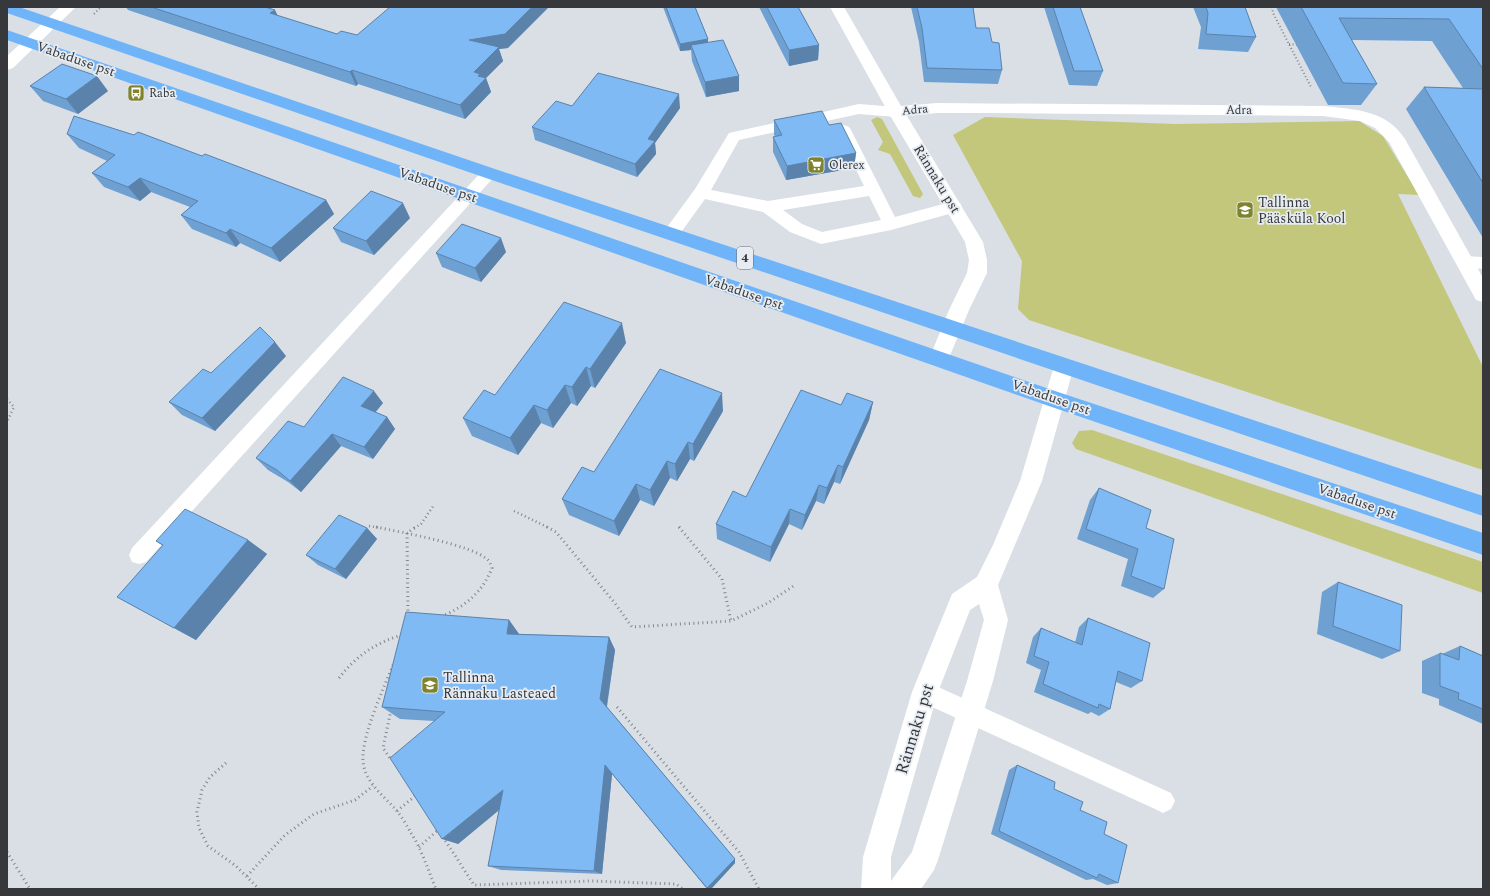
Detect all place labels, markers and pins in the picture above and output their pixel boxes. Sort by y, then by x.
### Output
bus stop icon: Raba [126,83,146,103]
place label: Raba [149,84,176,103]
supermarket icon: Olerex [806,155,826,175]
place label: Olerex [829,156,864,175]
place label: Tallinna Pääsküla Kool [1258,192,1345,229]
school or university icon: Tallinna Pääsküla Kool [1235,200,1255,220]
place label: Tallinna Rännaku Lasteaed [443,667,556,704]
school or university icon: Tallinna Rännaku Lasteaed [420,675,440,695]

